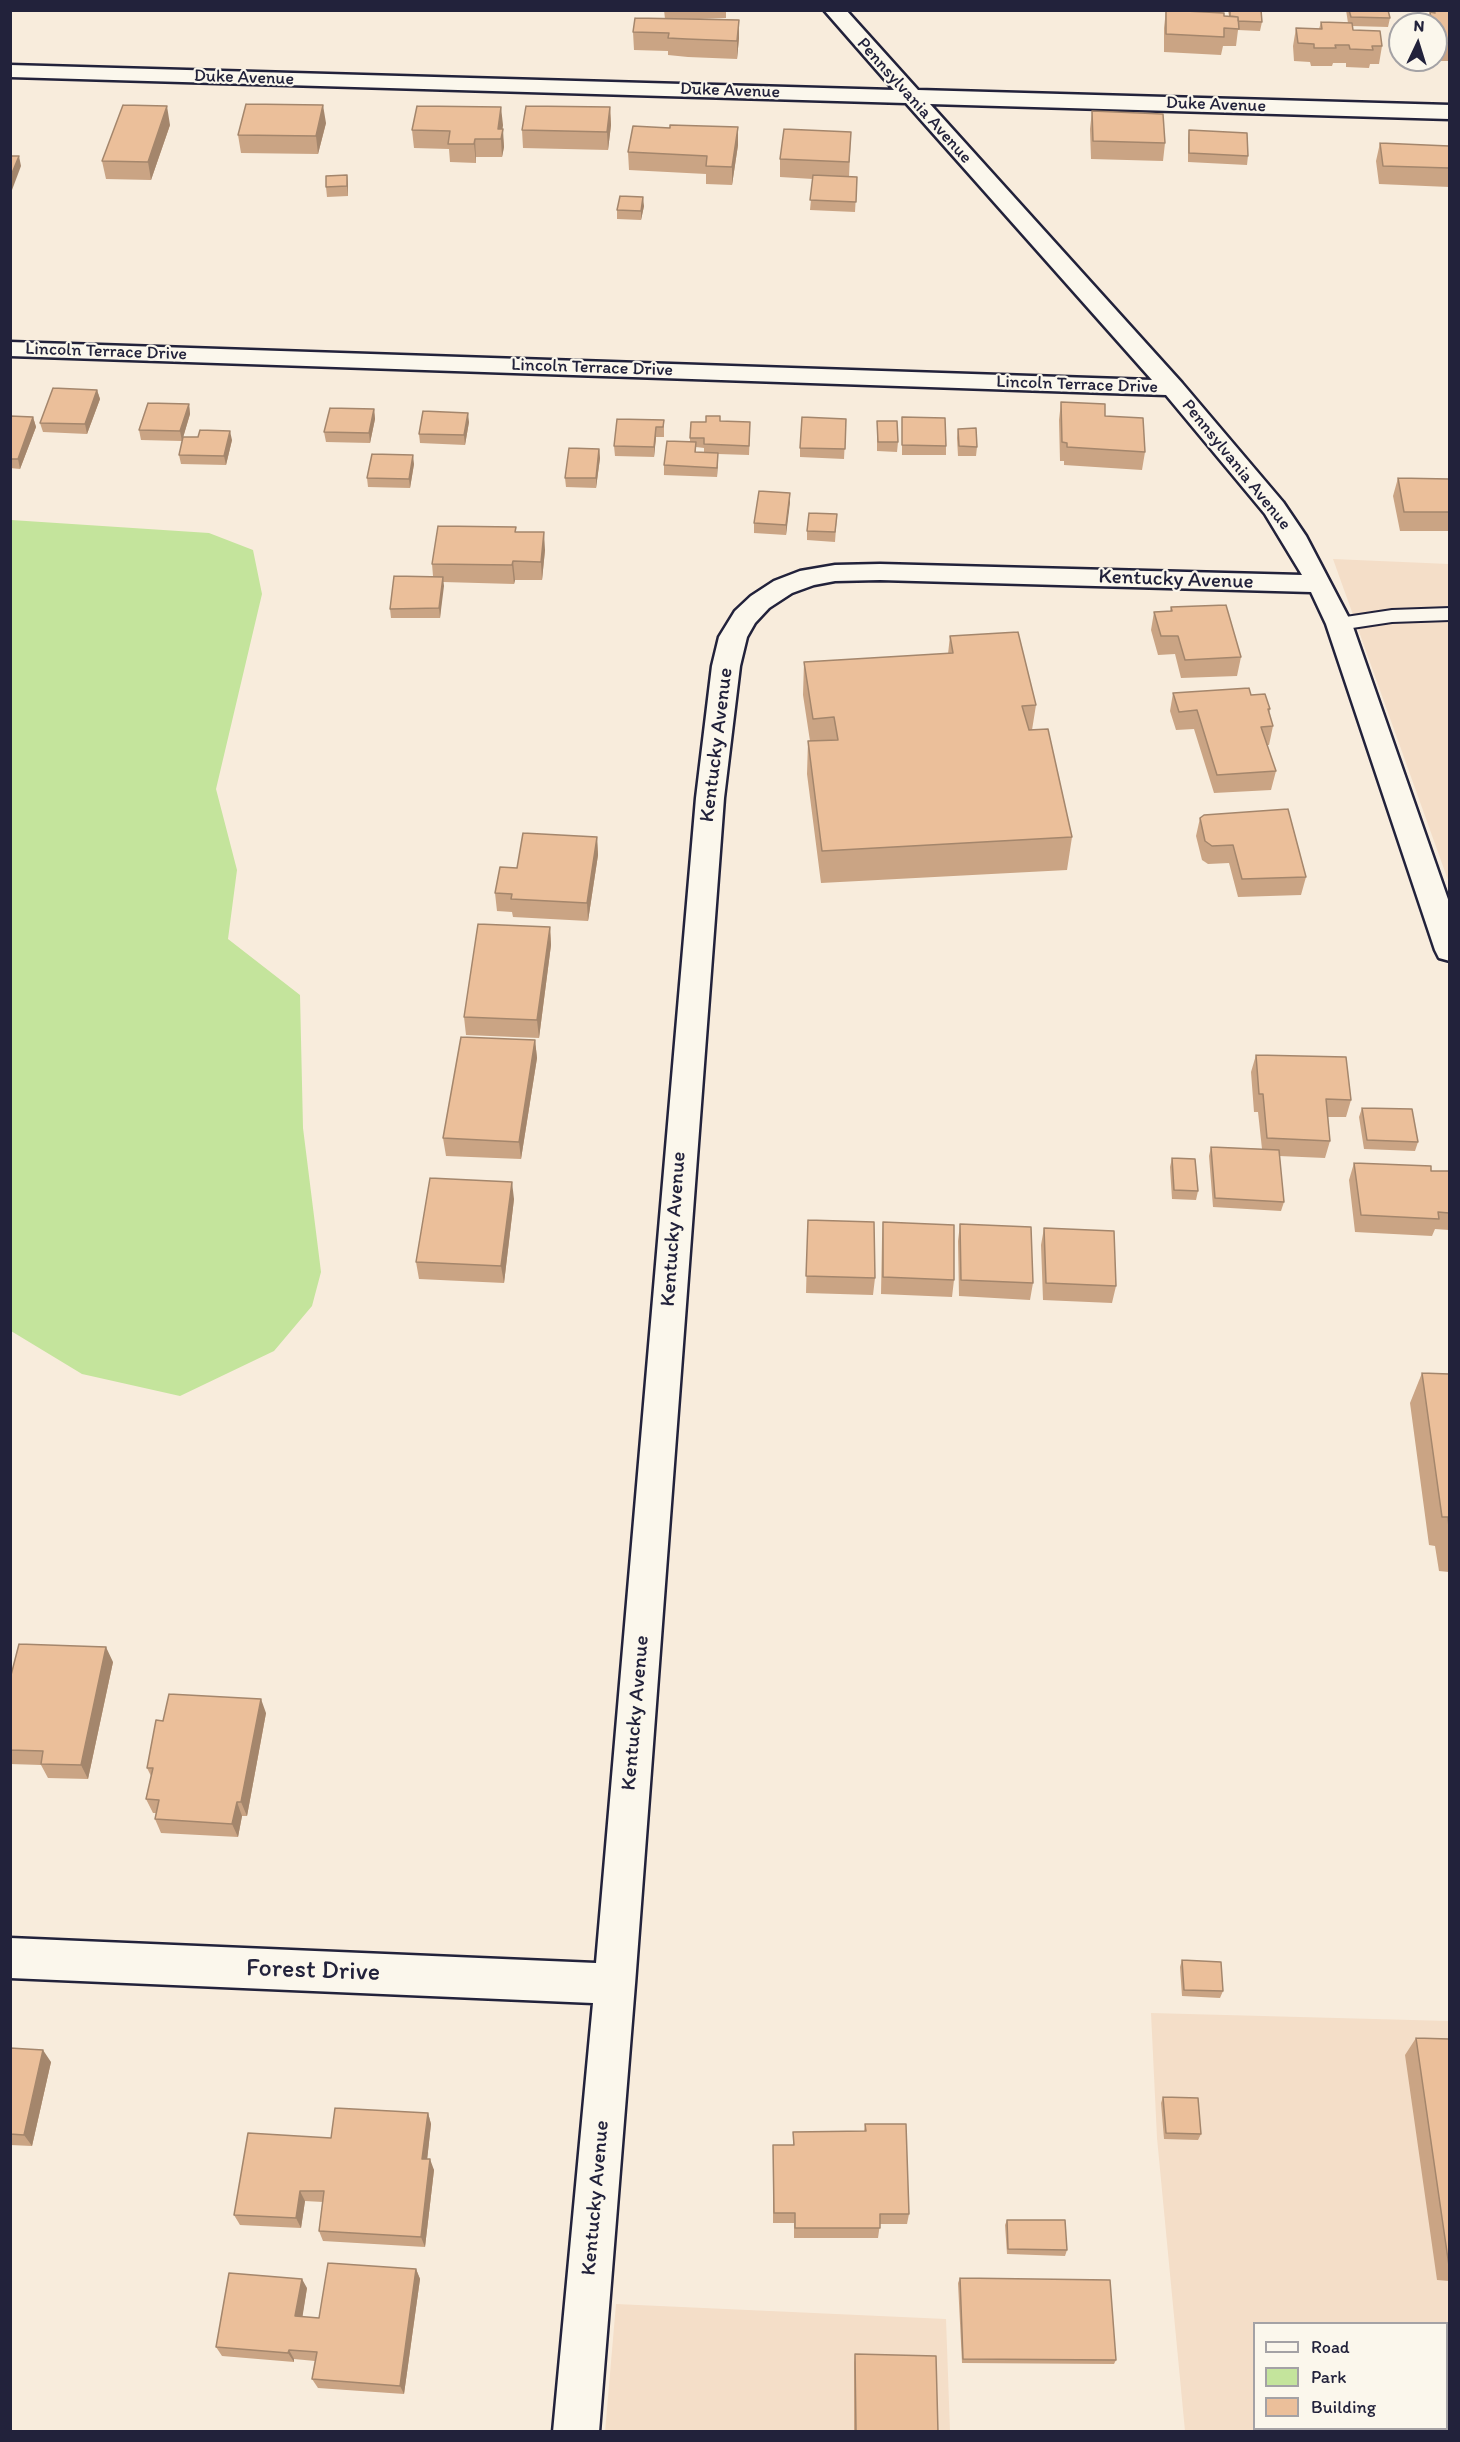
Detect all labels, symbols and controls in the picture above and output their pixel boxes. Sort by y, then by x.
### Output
north arrow [1388,12,1448,72]
text: N [1413,16,1425,35]
street label: Pennsylvania Avenue [852,34,976,168]
street label: Duke Avenue [194,65,294,91]
street label: Duke Avenue [680,78,780,104]
street label: Duke Avenue [1166,92,1266,118]
street label: Lincoln Terrace Drive [25,338,187,366]
street label: Lincoln Terrace Drive [511,354,673,382]
street label: Lincoln Terrace Drive [996,371,1158,399]
street label: Pennsylvania Avenue [1177,395,1295,535]
street label: Kentucky Avenue [1098,565,1254,595]
street label: Kentucky Avenue [695,666,739,824]
street label: Kentucky Avenue [656,1151,692,1307]
street label: Kentucky Avenue [617,1634,655,1792]
street label: Forest Drive [245,1953,381,1989]
street label: Kentucky Avenue [577,2119,615,2277]
legend [1253,2322,1448,2430]
text: Road [1311,2336,1350,2358]
text: Park [1311,2366,1346,2388]
text: Building [1311,2396,1376,2418]

